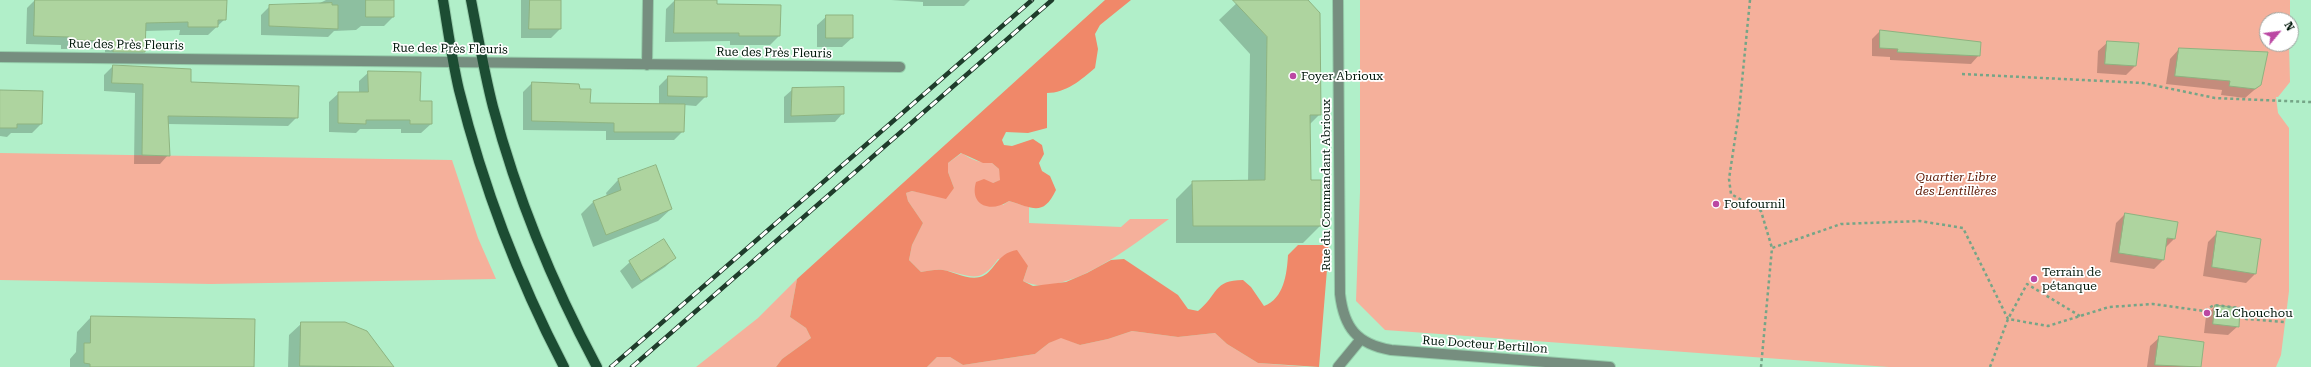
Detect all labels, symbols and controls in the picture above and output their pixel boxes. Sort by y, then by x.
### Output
north arrow [2259,12,2299,52]
text: N [2281,20,2297,33]
street label: Rue des Près Fleuris [68,37,184,53]
street label: Rue des Près Fleuris [392,41,508,57]
street label: Rue des Près Fleuris [716,45,832,61]
place label: Foyer Abrioux [1301,69,1383,83]
marker: Foyer Abrioux [1288,71,1298,81]
street label: Rue du Commandant Abrioux [1319,99,1333,271]
park label: Quartier Libre des Lentillères [1915,170,1997,198]
place label: Foufournil [1724,197,1785,211]
marker: Foufournil [1711,199,1721,209]
place label: Terrain de pétanque [2042,265,2101,293]
marker: Terrain de pétanque [2029,274,2039,284]
place label: La Chouchou [2215,306,2293,320]
marker: La Chouchou [2202,308,2212,318]
street label: Rue Docteur Bertillon [1422,333,1548,357]

